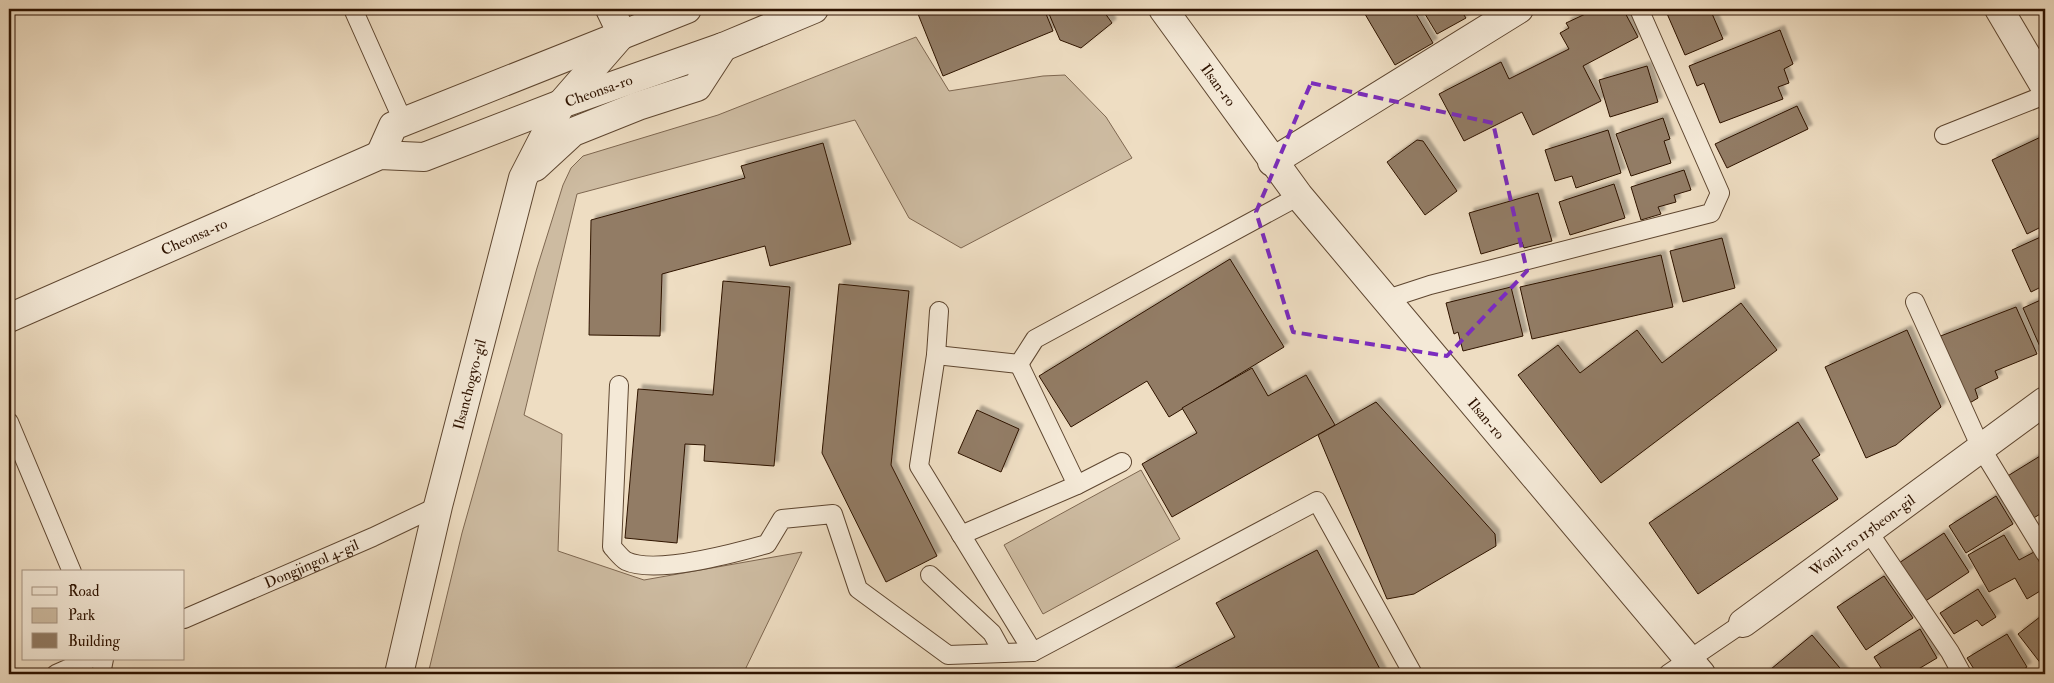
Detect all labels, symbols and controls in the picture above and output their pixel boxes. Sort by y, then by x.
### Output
street label: Ilsan-ro [1196,60,1240,110]
street label: Cheonsa-ro [562,71,635,112]
street label: Cheonsa-ro [158,214,230,260]
street label: Ilsanchogyo-gil [449,337,491,432]
street label: Ilsan-ro [1463,394,1509,443]
street label: Wonil-ro 115beon-gil [1805,491,1919,581]
street label: Dongjingol 4-gil [262,535,362,593]
legend [22,570,185,660]
text: Road [68,582,100,601]
text: Park [68,606,95,625]
text: Building [68,632,120,651]

